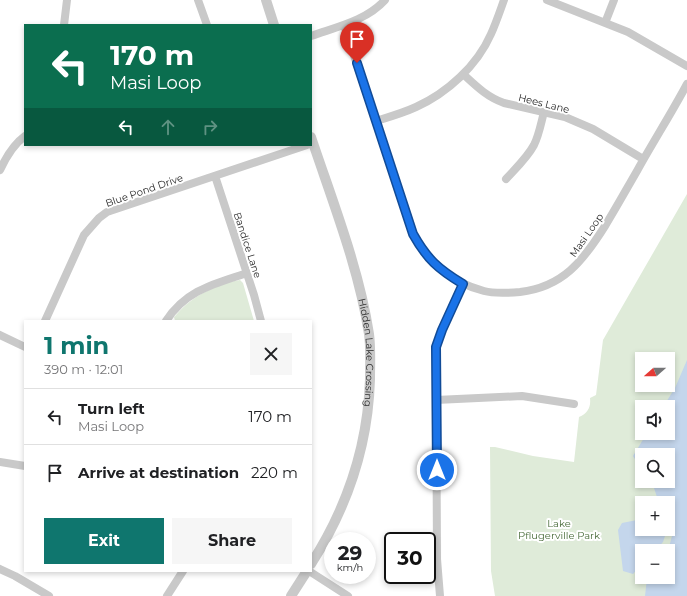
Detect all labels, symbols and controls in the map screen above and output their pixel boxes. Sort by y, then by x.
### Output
pin [340,22,374,63]
icon: arrive [346,28,368,50]
text: 170 m [110,38,194,72]
icon: left [44,40,96,92]
text: Masi Loop [110,72,201,94]
street label: Hees Lane [517,91,571,116]
icon: left [115,116,137,138]
icon: ahead [157,116,179,138]
icon: right [199,116,221,138]
street label: Blue Pond Drive [104,171,185,210]
street label: Bandice Lane [231,211,264,280]
street label: Masi Loop [567,211,606,260]
street label: Hidden Lake Crossing [355,297,376,408]
text: 1 min [44,331,109,360]
button: close [250,333,292,375]
north arrow [635,352,675,392]
map controls [635,352,675,584]
text: 390 m · 12:01 [44,361,123,377]
text: Turn left [78,399,145,418]
button: sound [635,400,675,440]
icon: left [44,406,66,428]
text: 170 m [248,407,292,426]
text: Masi Loop [78,418,144,434]
button: search [635,448,675,488]
position arrow [416,449,458,491]
icon: arrive [44,462,66,484]
text: Arrive at destination [78,463,239,482]
text: 220 m [251,463,298,482]
button: + [635,496,675,536]
park label: Lake Pflugerville Park [518,517,600,542]
button: Exit [44,518,164,564]
button: Share [172,518,292,564]
speed limit sign: 30 [384,532,436,584]
text: 29 [338,541,362,565]
button: − [635,544,675,584]
text: km/h [337,561,363,574]

